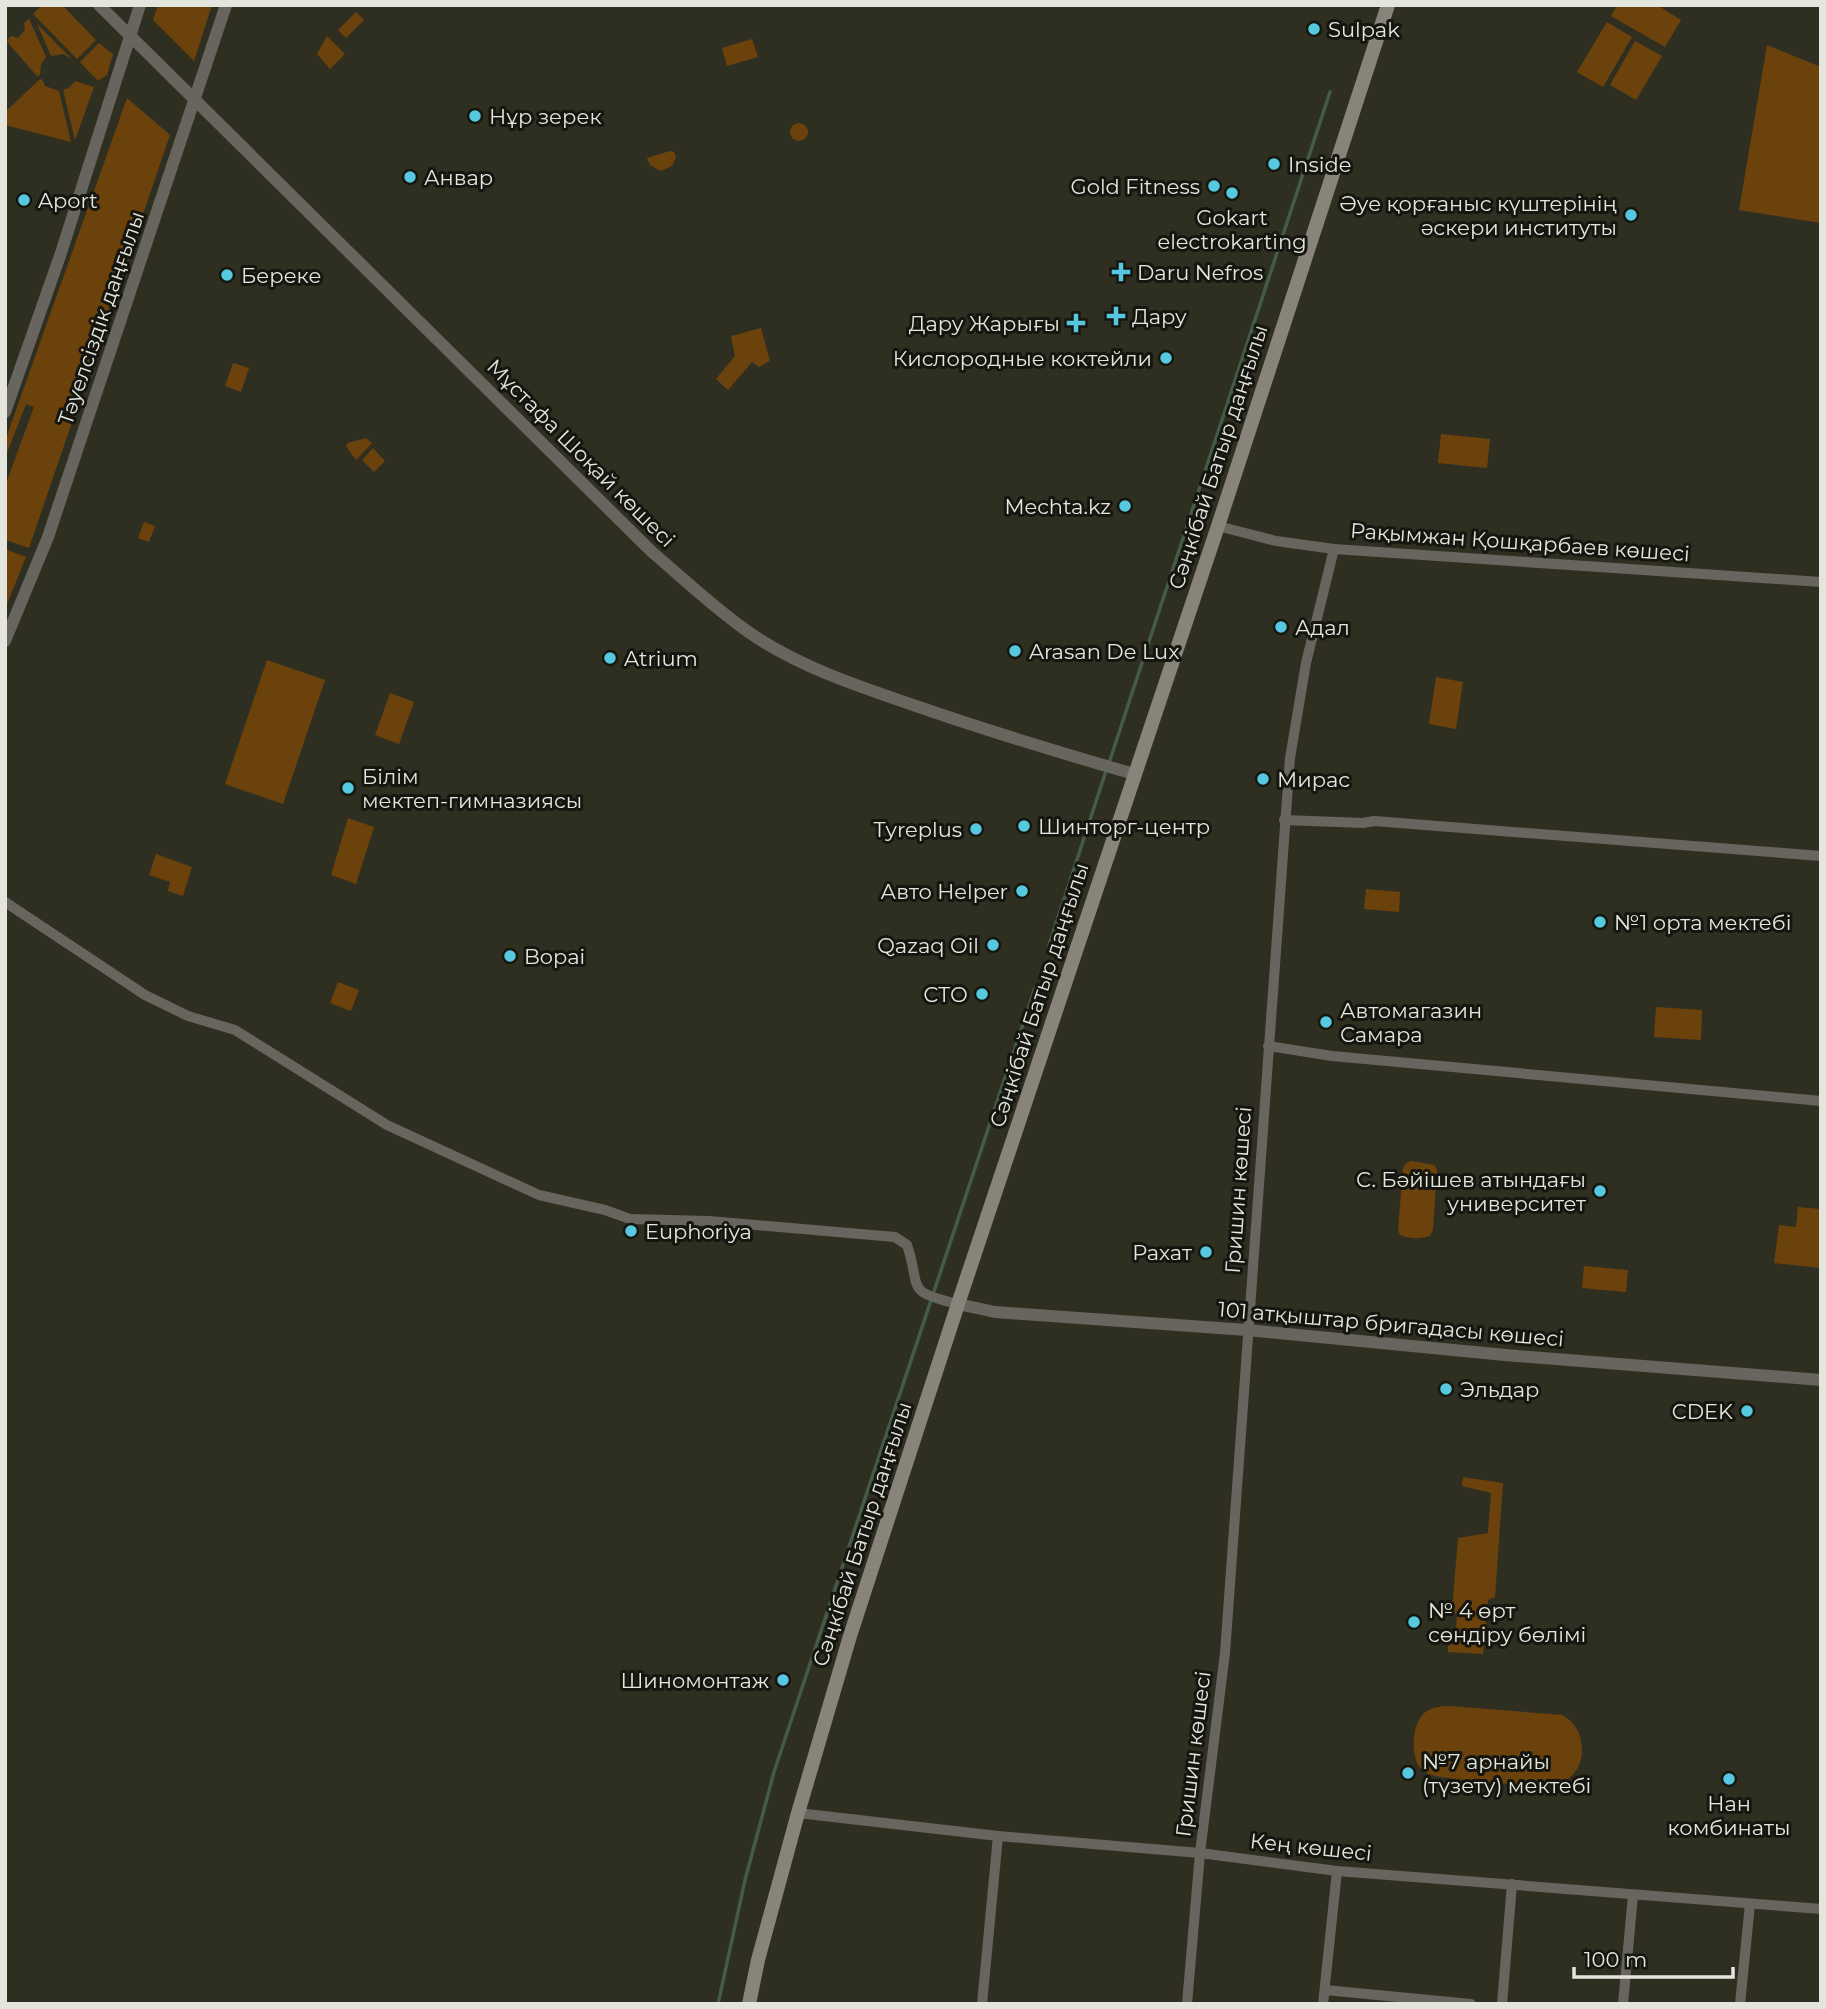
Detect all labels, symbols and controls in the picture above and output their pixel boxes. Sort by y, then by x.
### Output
place label: Sulpak [1328,17,1400,42]
marker: Sulpak [1306,21,1322,37]
place label: Нұр зерек [489,104,602,129]
marker: Нұр зерек [467,108,483,124]
place label: Inside [1288,152,1351,177]
marker: Inside [1266,156,1282,172]
place label: Анвар [424,165,493,190]
marker: Анвар [402,169,418,185]
place label: Gold Fitness [1071,174,1200,199]
marker: Gold Fitness [1206,178,1222,194]
marker: Gokart electrokarting [1224,185,1240,201]
place label: Aport [38,188,98,213]
place label: Әуе қорғаныс күштерінің әскери институты [1339,191,1617,240]
marker: Aport [16,192,32,208]
place label: Gokart electrokarting [1157,205,1307,254]
marker: Әуе қорғаныс күштерінің әскери институты [1623,207,1639,223]
street label: Тәуелсіздік даңғылы [53,208,149,428]
place label: Daru Nefros [1137,260,1263,285]
marker: Daru Nefros [1111,262,1131,282]
place label: Береке [241,263,321,288]
marker: Береке [219,267,235,283]
place label: Дару [1132,304,1187,329]
marker: Дару [1106,306,1126,326]
place label: Дару Жарығы [909,311,1060,336]
marker: Дару Жарығы [1066,313,1086,333]
street label: Сәңкібай Батыр даңғылы [1163,322,1273,592]
place label: Кислородные коктейли [893,346,1152,371]
marker: Кислородные коктейли [1158,350,1174,366]
street label: Мұстафа Шоқай көшесі [482,354,680,552]
place label: Mechta.kz [1004,494,1111,519]
marker: Mechta.kz [1117,498,1133,514]
street label: Рақымжан Қошқарбаев көшесі [1349,518,1691,566]
place label: Адал [1295,615,1350,640]
marker: Адал [1273,619,1289,635]
place label: Arasan De Lux [1029,639,1179,664]
marker: Arasan De Lux [1007,643,1023,659]
place label: Atrium [624,646,698,671]
marker: Atrium [602,650,618,666]
place label: Білім мектеп-гимназиясы [362,764,582,813]
place label: Мирас [1277,767,1350,792]
marker: Мирас [1255,771,1271,787]
marker: Білім мектеп-гимназиясы [340,780,356,796]
place label: Шинторг-центр [1038,814,1210,839]
place label: Tyreplus [873,817,962,842]
marker: Шинторг-центр [1016,818,1032,834]
marker: Tyreplus [968,821,984,837]
street label: Сәңкібай Батыр даңғылы [984,860,1094,1130]
place label: Авто Helper [881,879,1008,904]
marker: Авто Helper [1014,883,1030,899]
place label: №1 орта мектебі [1614,910,1791,935]
marker: №1 орта мектебі [1592,914,1608,930]
place label: Qazaq Oil [877,933,979,958]
marker: Qazaq Oil [985,937,1001,953]
place label: Bopai [524,944,585,969]
marker: Bopai [502,948,518,964]
place label: СТО [923,982,968,1007]
marker: СТО [974,986,990,1002]
place label: Автомагазин Самара [1340,998,1482,1047]
marker: Автомагазин Самара [1318,1014,1334,1030]
street label: Гришин көшесі [1220,1106,1256,1274]
place label: С. Бәйішев атындағы университет [1356,1167,1586,1216]
marker: С. Бәйішев атындағы университет [1592,1183,1608,1199]
place label: Euphoriya [645,1219,752,1244]
marker: Euphoriya [623,1223,639,1239]
place label: Рахат [1132,1240,1192,1265]
marker: Рахат [1198,1244,1214,1260]
street label: 101 атқыштар бригадасы көшесі [1217,1296,1565,1352]
place label: Эльдар [1460,1377,1540,1402]
marker: Эльдар [1438,1381,1454,1397]
street label: Сәңкібай Батыр даңғылы [807,1399,917,1669]
place label: CDEK [1672,1399,1733,1424]
marker: CDEK [1739,1403,1755,1419]
place label: № 4 өрт сөндіру бөлімі [1428,1598,1586,1647]
marker: № 4 өрт сөндіру бөлімі [1406,1614,1422,1630]
place label: Шиномонтаж [620,1668,769,1693]
street label: Гришин көшесі [1170,1670,1216,1838]
marker: Шиномонтаж [775,1672,791,1688]
place label: №7 арнайы (түзету) мектебі [1422,1749,1591,1798]
marker: №7 арнайы (түзету) мектебі [1400,1765,1416,1781]
marker: Нан комбинаты [1721,1771,1737,1787]
place label: Нан комбинаты [1668,1791,1790,1840]
street label: Кең көшесі [1249,1828,1373,1866]
scale bar [1574,1936,1733,1980]
text: 100 m [1584,1947,1647,1972]

